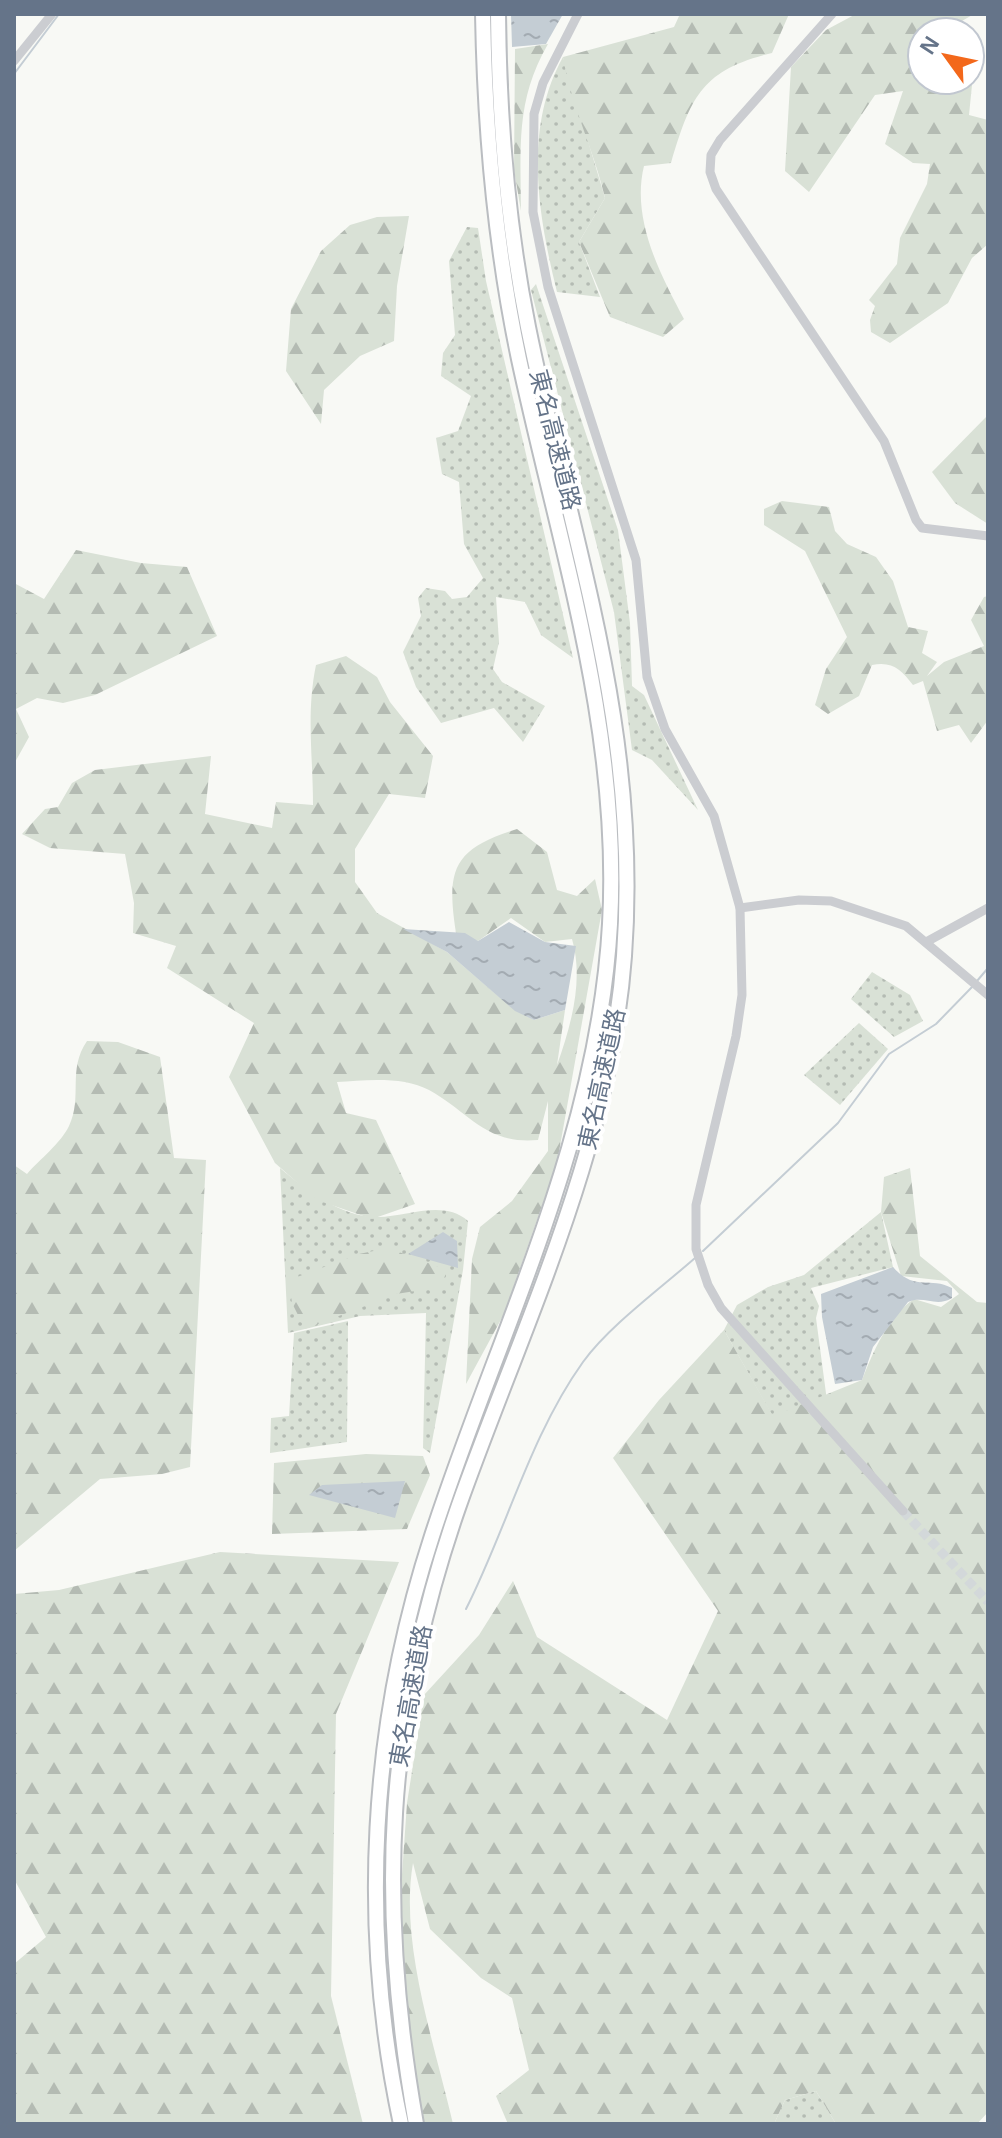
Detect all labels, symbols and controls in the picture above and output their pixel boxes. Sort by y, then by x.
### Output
north arrow [906,16,986,96]
text: N [915,32,944,59]
street label: 東名高速道路 [525,367,586,513]
street label: 東名高速道路 [573,1006,630,1152]
street label: 東名高速道路 [385,1623,436,1769]

